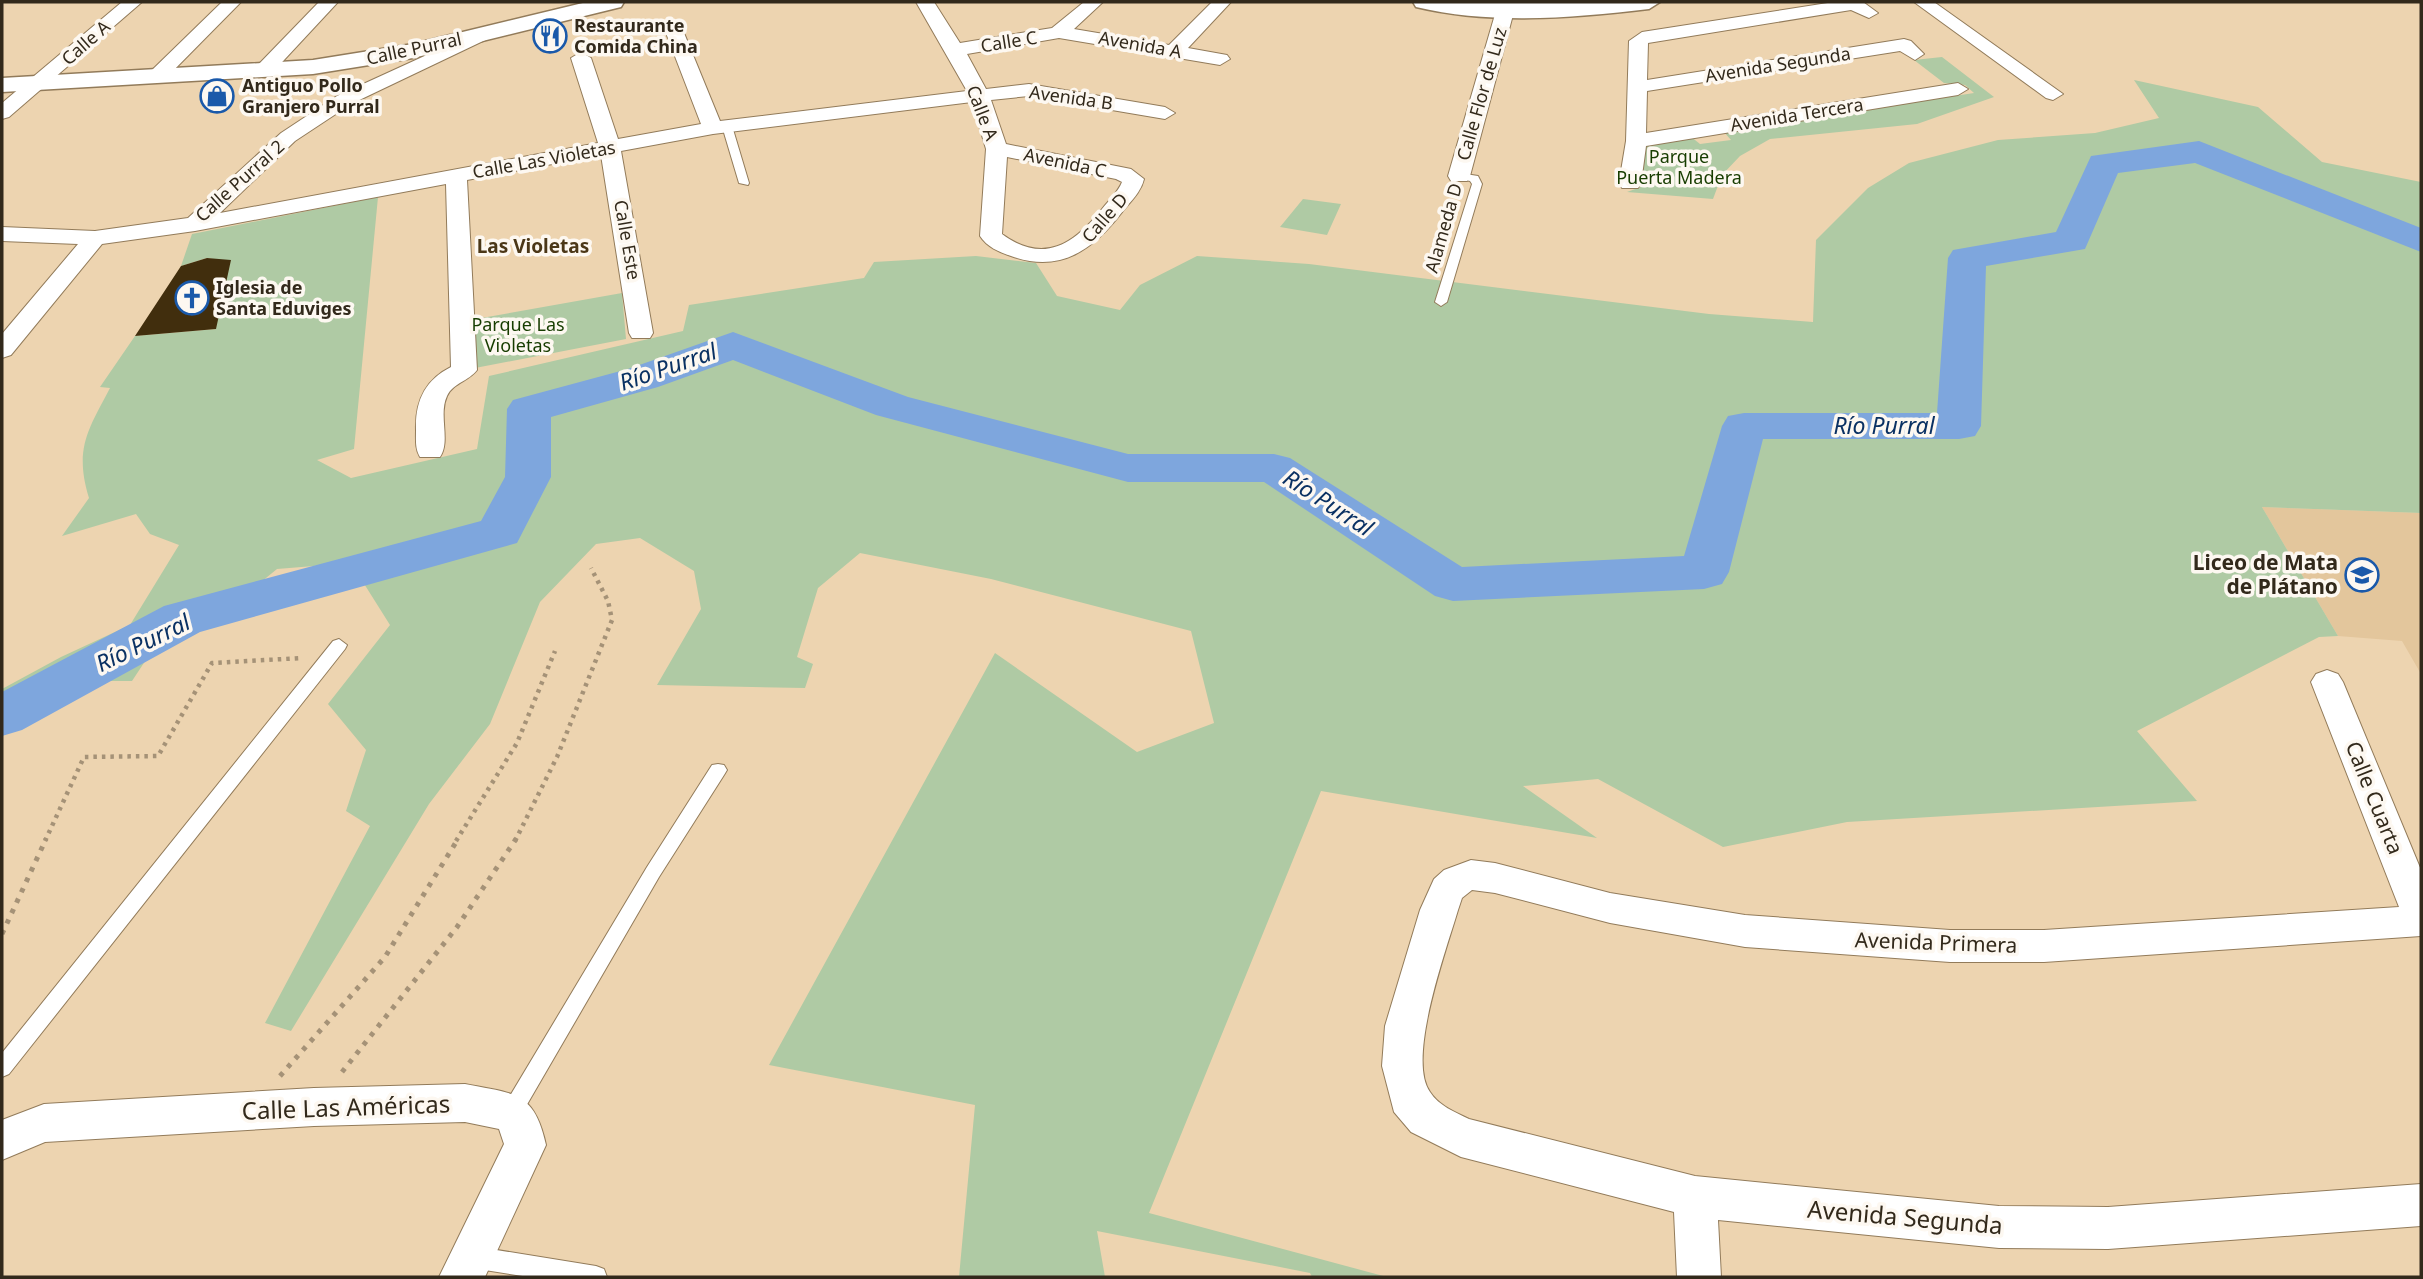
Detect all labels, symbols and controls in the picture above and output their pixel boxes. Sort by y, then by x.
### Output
place label: Restaurante Comida China [574,13,698,58]
street label: Calle A [56,14,115,70]
restaurant icon: Restaurante Comida China [531,17,569,55]
street label: Calle Flor de Luz [1451,24,1512,163]
street label: Calle C [979,25,1039,57]
street label: Avenida A [1097,25,1184,63]
street label: Calle Purral [364,26,464,70]
street label: Avenida Segunda [1703,41,1852,87]
place label: Antiguo Pollo Granjero Purral [242,73,380,118]
shop icon: Antiguo Pollo Granjero Purral [198,77,236,115]
street label: Avenida B [1028,79,1114,115]
street label: Calle A [961,82,1005,144]
street label: Avenida Tercera [1729,92,1865,136]
street label: Calle Purral 2 [190,134,289,227]
street label: Calle Las Violetas [470,135,617,183]
street label: Avenida C [1022,142,1109,182]
park label: Parque Puerta Madera [1616,144,1742,189]
street label: Alameda D [1419,180,1467,275]
street label: Calle D [1076,187,1133,247]
street label: Calle Este [609,198,647,282]
district label: Las Violetas [477,233,589,259]
place label: Iglesia de Santa Eduviges [216,275,352,320]
church icon: Iglesia de Santa Eduviges [173,279,211,317]
park label: Parque Las Violetas [471,312,565,357]
water label: Río Purral [615,334,722,398]
water label: Río Purral [1833,409,1936,441]
water label: Río Purral [1277,461,1381,544]
place label: Liceo de Mata de Plátano [2193,548,2338,600]
school or university icon: Liceo de Mata de Plátano [2343,556,2381,594]
water label: Río Purral [90,605,196,679]
street label: Calle Cuarta [2340,737,2410,858]
street label: Avenida Primera [1854,925,2018,959]
street label: Calle Las Américas [241,1086,451,1127]
street label: Avenida Segunda [1806,1192,2004,1241]

